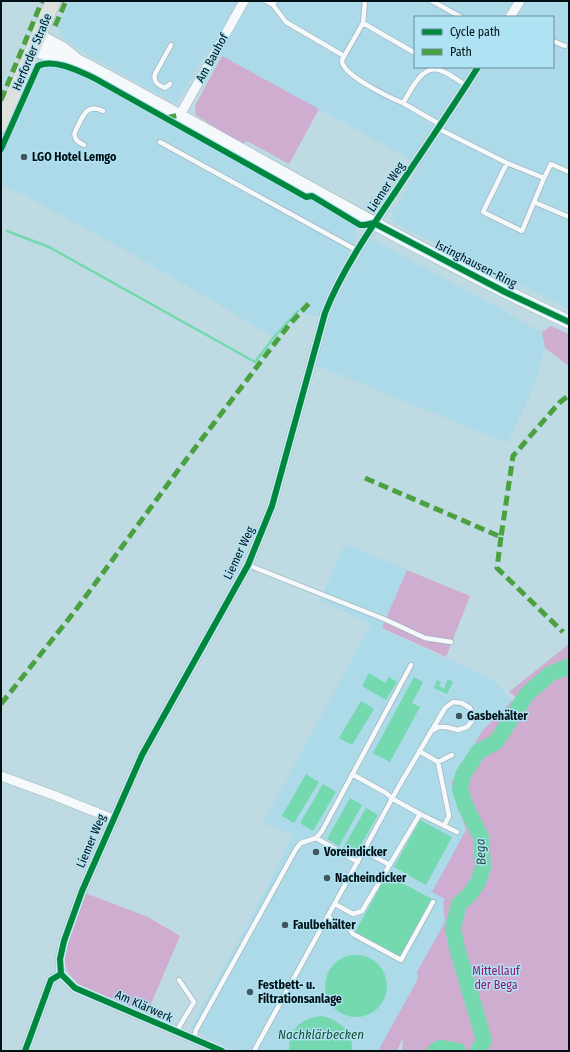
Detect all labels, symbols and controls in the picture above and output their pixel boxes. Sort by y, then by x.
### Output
street label: Herforder Straße [9,11,55,93]
legend [414,16,554,68]
text: Cycle path [450,25,500,39]
street label: Am Bauhof [193,30,232,85]
text: Path [450,45,472,59]
place label: LGO Hotel Lemgo [32,150,117,164]
marker: LGO Hotel Lemgo [19,152,29,162]
street label: Liemer Weg [364,159,408,214]
street label: Isringhausen-Ring [433,238,519,291]
street label: Liemer Weg [221,524,258,582]
place label: Gasbehälter [467,709,528,723]
marker: Gasbehälter [454,711,464,721]
street label: Liemer Weg [73,812,109,870]
water label: Bega [472,838,489,866]
place label: Voreindicker [323,845,388,859]
marker: Voreindicker [311,847,321,857]
place label: Nacheindicker [335,871,407,885]
marker: Nacheindicker [322,873,332,883]
place label: Faulbehälter [293,918,356,932]
marker: Faulbehälter [280,920,290,930]
park label: Mittellauf der Bega [472,964,521,992]
place label: Festbett- u. Filtrationsanlage [258,978,342,1006]
street label: Am Klärwerk [113,987,175,1025]
marker: Festbett- u. Filtrationsanlage [245,987,255,997]
water label: Nachklärbecken [278,1027,364,1042]

